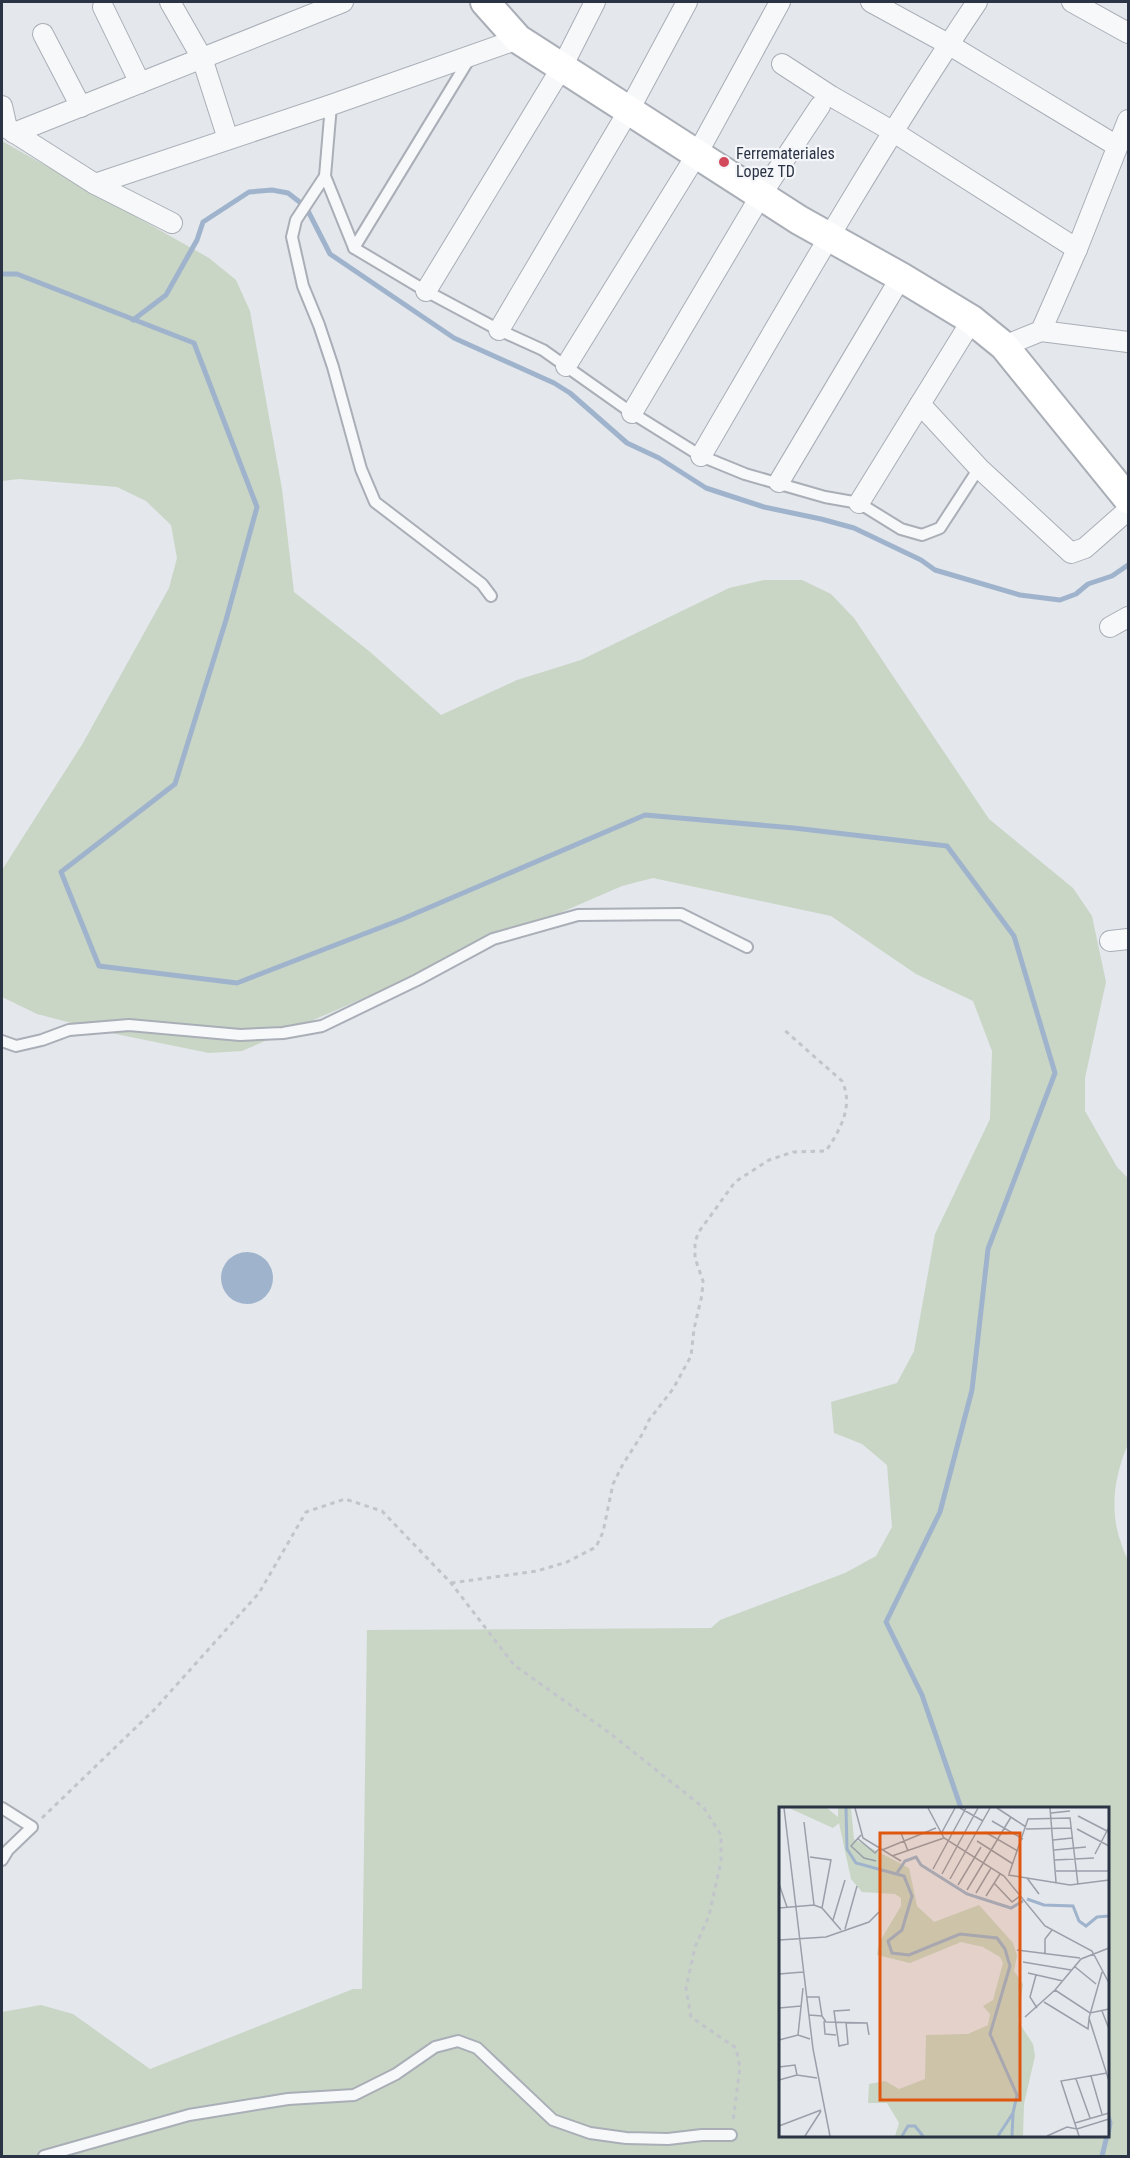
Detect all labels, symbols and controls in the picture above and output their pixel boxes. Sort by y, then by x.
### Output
place label: Ferremateriales Lopez TD [736,144,835,181]
marker: Ferremateriales Lopez TD [717,155,731,169]
inset map [779,1807,1109,2137]

